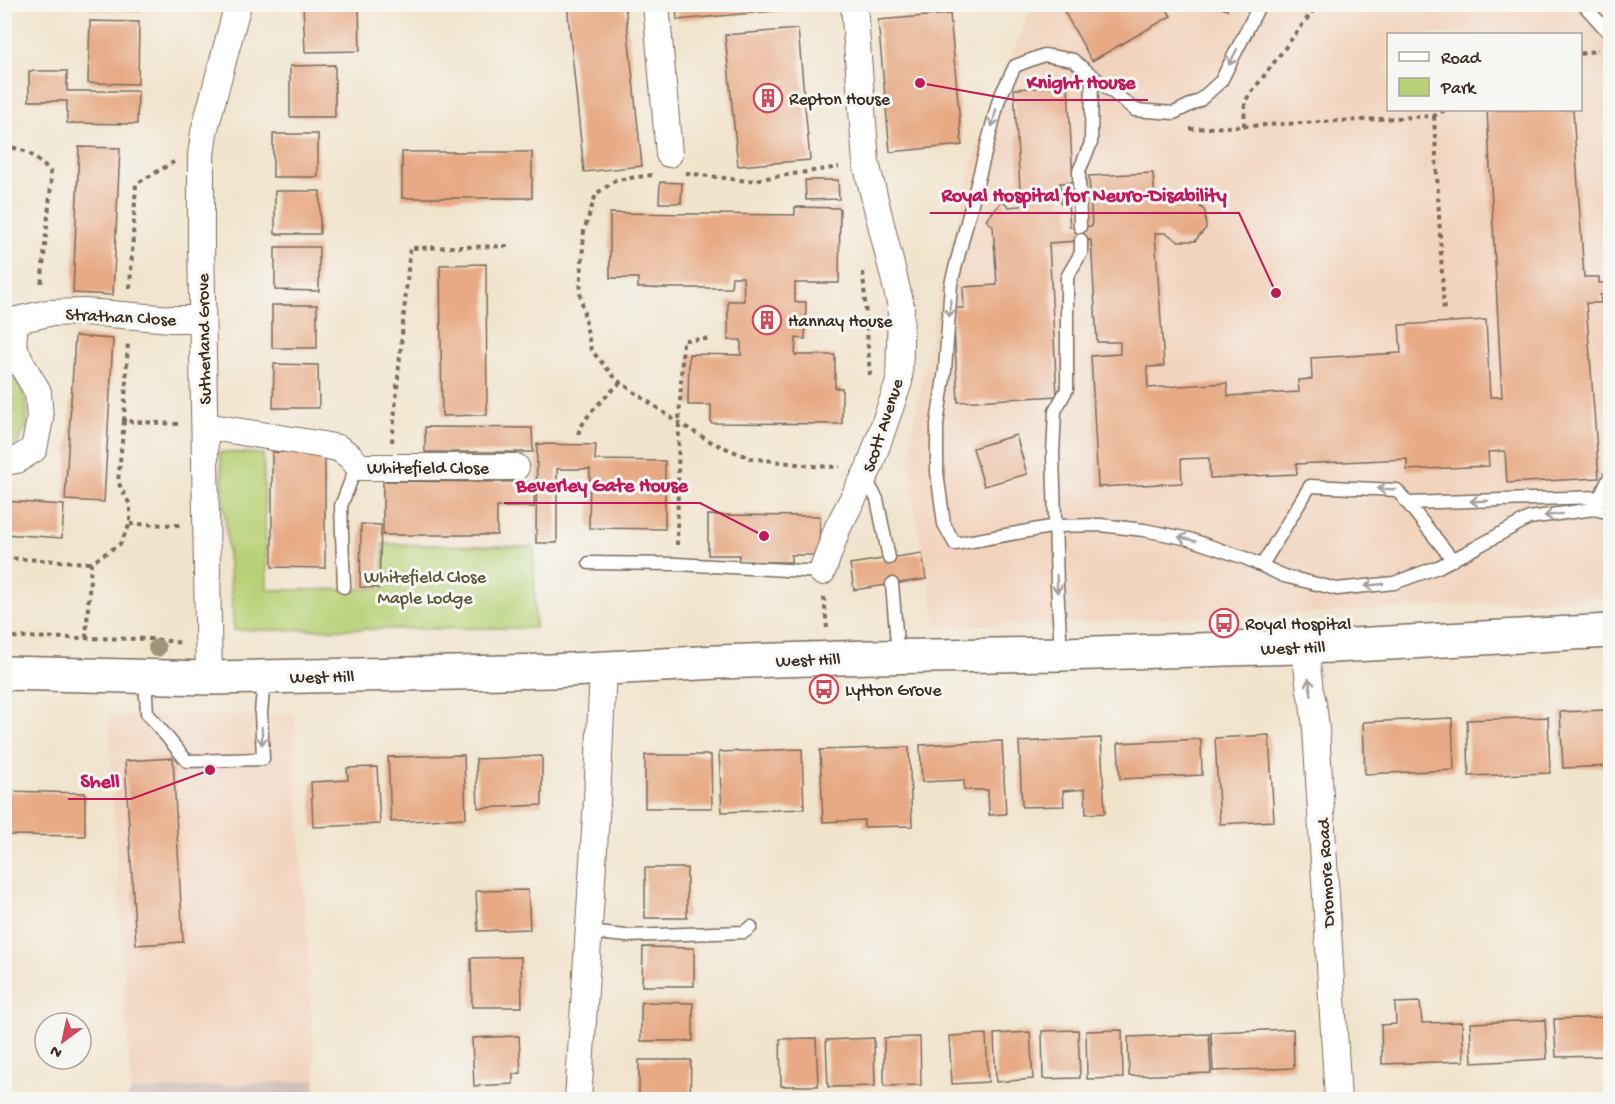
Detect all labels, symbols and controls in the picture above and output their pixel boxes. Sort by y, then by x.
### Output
legend [1387,33,1582,111]
one-way arrow [1227,47,1239,65]
text: Road [1441,49,1482,70]
callout: Knight House [1015,62,1148,100]
text: Knight House [1026,73,1136,96]
text: Park [1440,79,1477,100]
building icon: Repton House [752,82,784,114]
place label: Repton House [789,90,891,111]
one-way arrow [988,108,1000,127]
callout: Royal Hospital for Neuro-Disability [930,175,1239,213]
text: Royal Hospital for Neuro-Disability [941,186,1227,209]
street label: Sutherland Grove [194,273,217,405]
one-way arrow [944,297,955,317]
building icon: Hannay House [751,304,783,336]
street label: Strathan Close [65,305,177,332]
place label: Hannay House [788,312,893,333]
street label: Scott Avenue [859,376,910,475]
street label: Whitefield Close [367,459,490,480]
callout: Beverley Gate House [504,465,700,503]
text: Beverley Gate House [515,476,689,499]
one-way arrow [1376,484,1396,495]
one-way arrow [1469,495,1489,506]
one-way arrow [1543,509,1563,520]
one-way arrow [1178,533,1197,544]
park label: Whitefield Close Maple Lodge [364,568,487,610]
one-way arrow [1052,574,1063,594]
one-way arrow [1364,580,1384,591]
bus stop icon: Royal Hospital [1208,607,1240,639]
place label: Royal Hospital [1245,615,1351,636]
street label: West Hill [1260,638,1326,661]
street label: West Hill [775,650,841,673]
street label: West Hill [289,667,355,690]
bus stop icon: Lytton Grove [808,673,840,705]
one-way arrow [1304,678,1315,698]
place label: Lytton Grove [845,681,942,702]
one-way arrow [256,725,268,745]
callout: Shell [68,761,131,799]
text: Shell [80,772,120,795]
street label: Dromore Road [1314,817,1341,929]
north arrow [33,1011,93,1071]
text: N [47,1040,66,1061]

